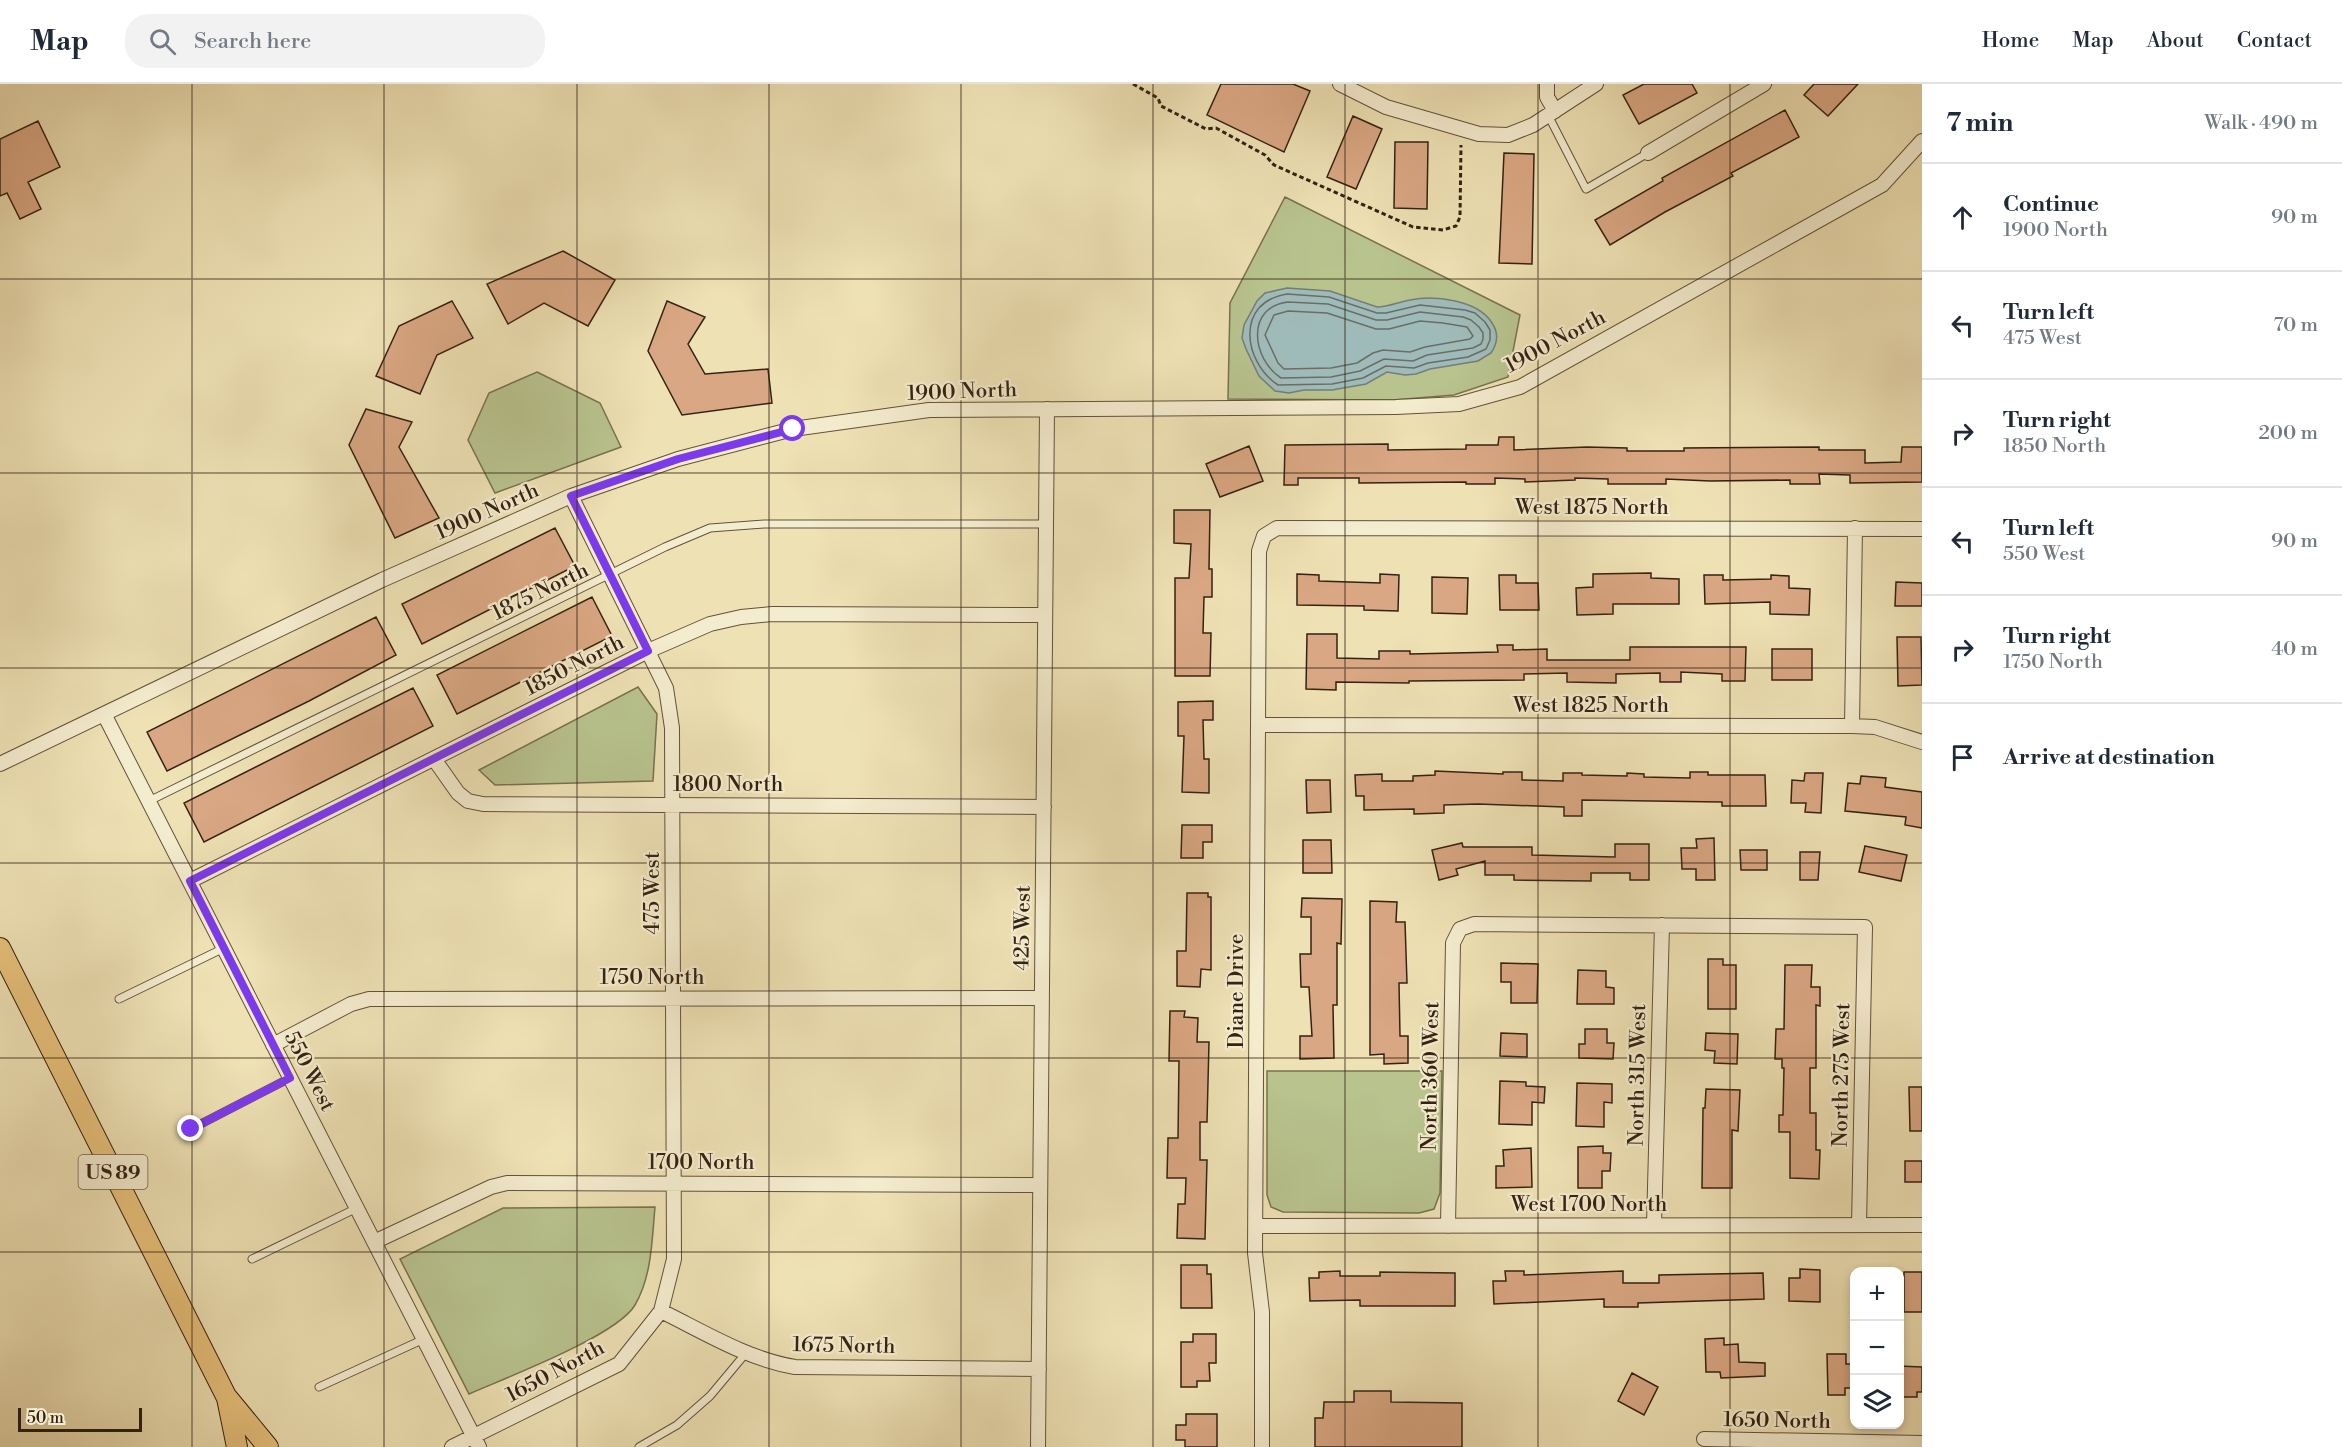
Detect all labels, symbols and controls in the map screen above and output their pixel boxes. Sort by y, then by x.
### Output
search box [125,14,545,68]
text: Map [30,24,89,59]
icon: search [146,25,179,58]
text: Search here [194,28,311,55]
text: Home [1982,28,2039,54]
text: Map [2072,28,2114,54]
text: About [2147,28,2204,54]
text: Contact [2237,28,2312,54]
text: 7 min [1946,107,2013,139]
text: Walk · 490 m [2204,111,2318,136]
text: Continue [2003,191,2099,218]
icon: ahead [1946,201,1979,234]
text: 90 m [2271,205,2318,230]
text: 1900 North [2003,218,2108,243]
text: Turn left [2003,299,2094,326]
street label: 1900 North [1501,304,1611,379]
icon: left [1946,309,1979,342]
text: 70 m [2274,313,2318,338]
text: 475 West [2003,326,2082,351]
street label: 1900 North [906,377,1018,407]
text: Turn right [2003,407,2111,434]
route start [779,415,805,441]
icon: right [1946,417,1979,450]
text: 200 m [2258,421,2318,446]
text: 1850 North [2003,434,2106,459]
street label: 1900 North [432,477,543,546]
street label: West 1875 North [1514,495,1669,521]
text: Turn left [2003,515,2094,542]
icon: left [1946,525,1979,558]
text: 90 m [2271,529,2318,554]
text: 550 West [2003,542,2085,567]
street label: 1875 North [488,557,593,626]
text: Turn right [2003,623,2111,650]
street label: 1850 North [520,629,629,702]
icon: right [1946,633,1979,666]
text: 40 m [2271,637,2318,662]
text: 1750 North [2003,650,2103,675]
street label: West 1825 North [1512,693,1669,719]
icon: arrive [1946,741,1979,774]
text: Arrive at destination [2003,744,2215,771]
street label: 1800 North [673,772,784,798]
street label: 475 West [640,851,666,934]
street label: 425 West [1009,885,1037,971]
street label: Diane Drive [1224,934,1250,1048]
street label: 1750 North [600,965,705,991]
street label: North 360 West [1417,1001,1445,1151]
street label: North 275 West [1828,1002,1856,1147]
street label: North 315 West [1624,1003,1652,1146]
street label: 550 West [278,1027,341,1116]
route end [177,1115,203,1141]
street label: 1700 North [647,1150,755,1176]
road number: US 89 [78,1155,148,1189]
street label: West 1700 North [1510,1192,1668,1218]
map controls [1850,1267,1904,1429]
button: + [1850,1267,1904,1321]
button: − [1850,1321,1904,1375]
street label: 1675 North [792,1332,896,1360]
street label: 1650 North [502,1335,610,1409]
button: layers [1850,1375,1904,1429]
scale bar [18,1405,142,1432]
street label: 1650 North [1723,1407,1832,1435]
text: 50 m [27,1408,64,1428]

